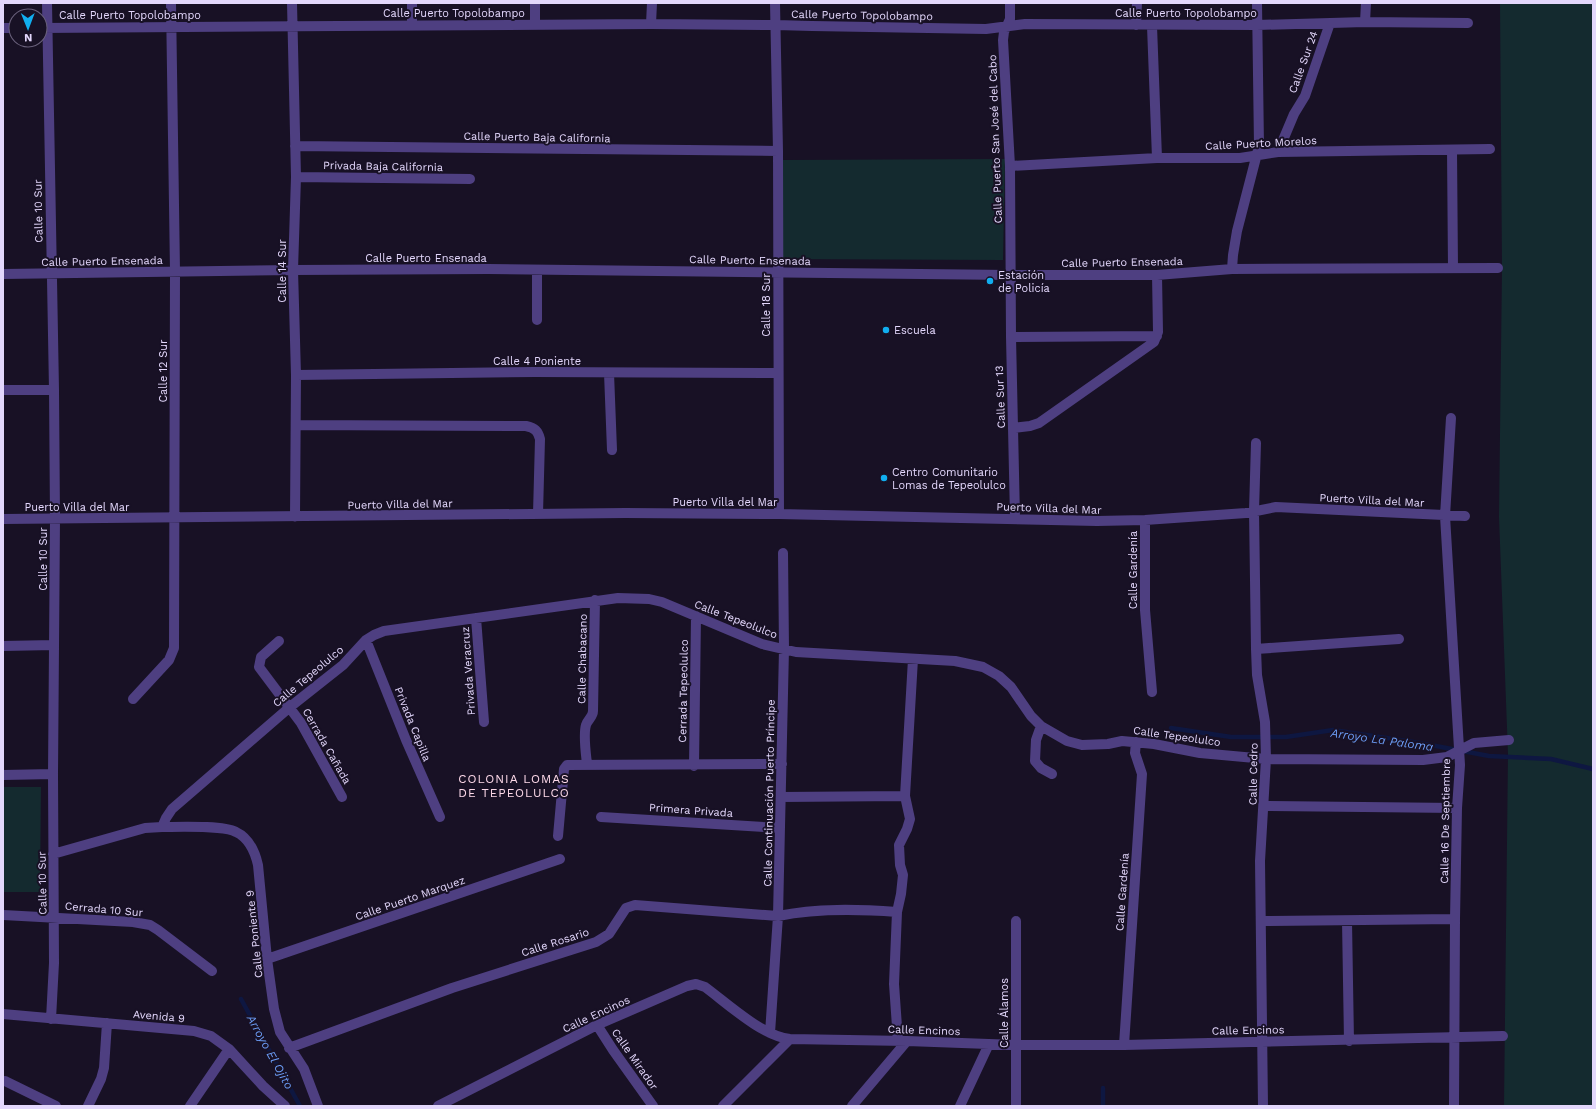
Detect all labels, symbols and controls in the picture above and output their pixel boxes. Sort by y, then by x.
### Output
street label: Calle Puerto Topolobampo [383,7,525,20]
street label: Calle Puerto Topolobampo [1115,7,1257,20]
north arrow [8,8,48,48]
street label: Calle Puerto Topolobampo [791,8,933,23]
street label: Calle Puerto Topolobampo [59,9,201,22]
street label: Calle Sur 24 [1286,29,1321,95]
text: N [24,31,32,44]
street label: Calle Puerto San José del Cabo [986,54,1005,224]
street label: Calle Puerto Baja California [463,130,611,145]
street label: Calle Puerto Morelos [1205,134,1317,153]
street label: Privada Baja California [323,159,443,174]
street label: Calle 10 Sur [31,179,46,243]
street label: Calle 14 Sur [276,239,289,303]
street label: Calle Puerto Ensenada [365,252,487,265]
street label: Calle Puerto Ensenada [689,253,811,268]
street label: Calle Puerto Ensenada [41,254,163,269]
street label: Calle Puerto Ensenada [1061,255,1183,270]
place label: Estación de Policía [998,269,1050,295]
street label: Calle 18 Sur [760,273,773,337]
marker: Estación de Policía [985,276,995,286]
place label: Escuela [894,324,936,337]
marker: Escuela [881,325,891,335]
street label: Calle 12 Sur [157,339,170,403]
street label: Calle 4 Poniente [493,355,581,368]
street label: Calle Sur 13 [993,365,1008,429]
place label: Centro Comunitario Lomas de Tepeolulco [892,466,1006,492]
marker: Centro Comunitario Lomas de Tepeolulco [879,473,889,483]
street label: Puerto Villa del Mar [1319,491,1425,510]
street label: Puerto Villa del Mar [672,496,778,509]
street label: Puerto Villa del Mar [347,497,453,512]
street label: Puerto Villa del Mar [996,500,1102,517]
street label: Puerto Villa del Mar [24,501,130,514]
street label: Calle 10 Sur [37,527,50,591]
street label: Calle Gardenía [1127,531,1140,609]
street label: Calle Tepeolulco [692,598,779,641]
street label: Calle Chabacano [575,614,590,704]
street label: Privada Veracruz [459,626,478,716]
street label: Cerrada Tepeolulco [676,639,691,743]
street label: Calle Tepeolulco [270,643,346,710]
street label: Privada Capilla [392,685,433,763]
street label: Calle Continuación Puerto Príncipe [761,699,778,887]
street label: Cerrada Cañada [300,706,354,787]
street label: Calle Tepeolulco [1132,724,1222,749]
water label: Arroyo La Paloma [1329,726,1435,754]
street label: Calle Cedro [1246,743,1261,805]
street label: Calle 16 De Septiembre [1438,758,1453,884]
district label: COLONIA LOMAS DE TEPEOLULCO [458,772,570,800]
street label: Primera Privada [649,801,733,820]
street label: Calle 10 Sur [35,851,50,915]
street label: Calle Gardenía [1113,853,1132,932]
street label: Calle Puerto Marquez [354,874,467,923]
street label: Calle Poniente 9 [243,889,266,978]
street label: Cerrada 10 Sur [64,900,144,919]
street label: Calle Rosario [520,925,591,960]
street label: Calle Álamos [997,978,1011,1048]
street label: Calle Encinos [561,993,632,1036]
street label: Avenida 9 [132,1008,186,1025]
water label: Arroyo El Ojito [243,1011,296,1092]
street label: Calle Encinos [887,1023,961,1038]
street label: Calle Encinos [1212,1023,1285,1038]
street label: Calle Mirador [609,1026,661,1093]

